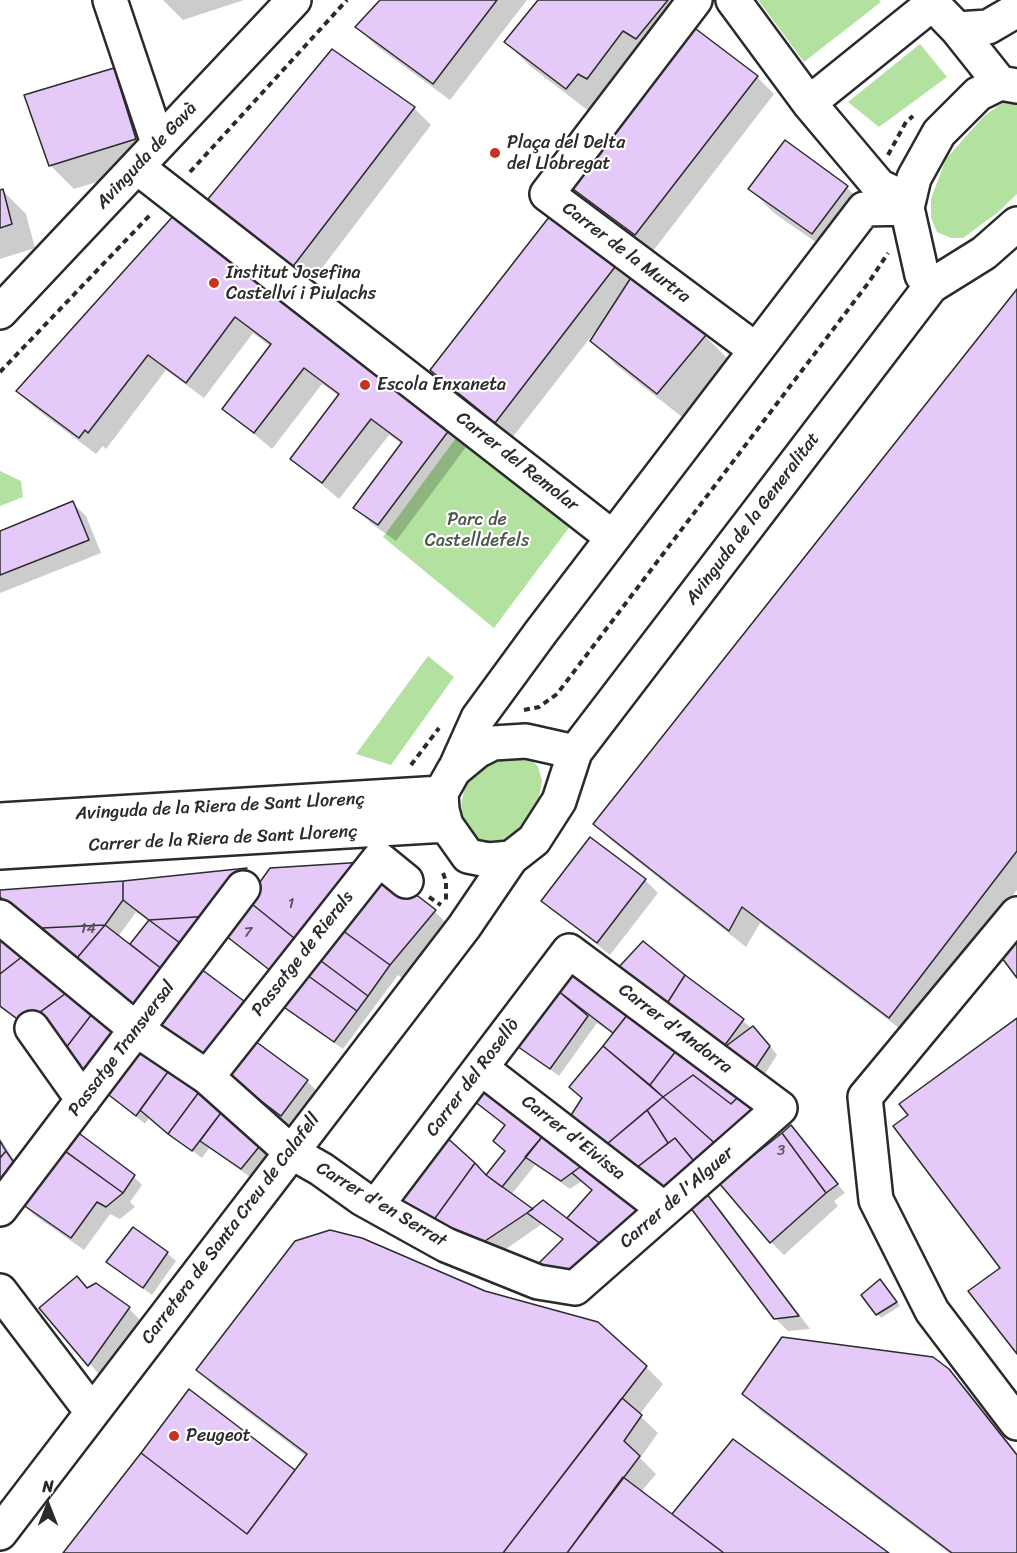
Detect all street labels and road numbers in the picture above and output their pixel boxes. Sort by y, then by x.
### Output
street label: Avinguda de Gavà [92,98,202,214]
street label: Carrer de la Murtra [558,198,694,308]
street label: Carrer del Remolar [451,407,583,517]
street label: Avinguda de la Generalitat [681,429,825,609]
street label: Avinguda de la Riera de Sant Llorenç [75,789,365,825]
street label: Carrer de la Riera de Sant Llorenç [88,821,358,857]
street label: Passatge de Rierals [247,887,359,1021]
street label: Passatge Transversal [64,977,180,1121]
street label: Carrer d'Andorra [614,979,736,1079]
street label: Carrer del Rosellò [422,1015,524,1141]
street label: Carrer d'Eivissa [517,1091,629,1185]
street label: Carretera de Santa Creu de Calafell [137,1109,325,1349]
street label: Carrer de l'Alguer [616,1143,738,1253]
street label: Carrer d'en Serrat [312,1158,450,1252]

